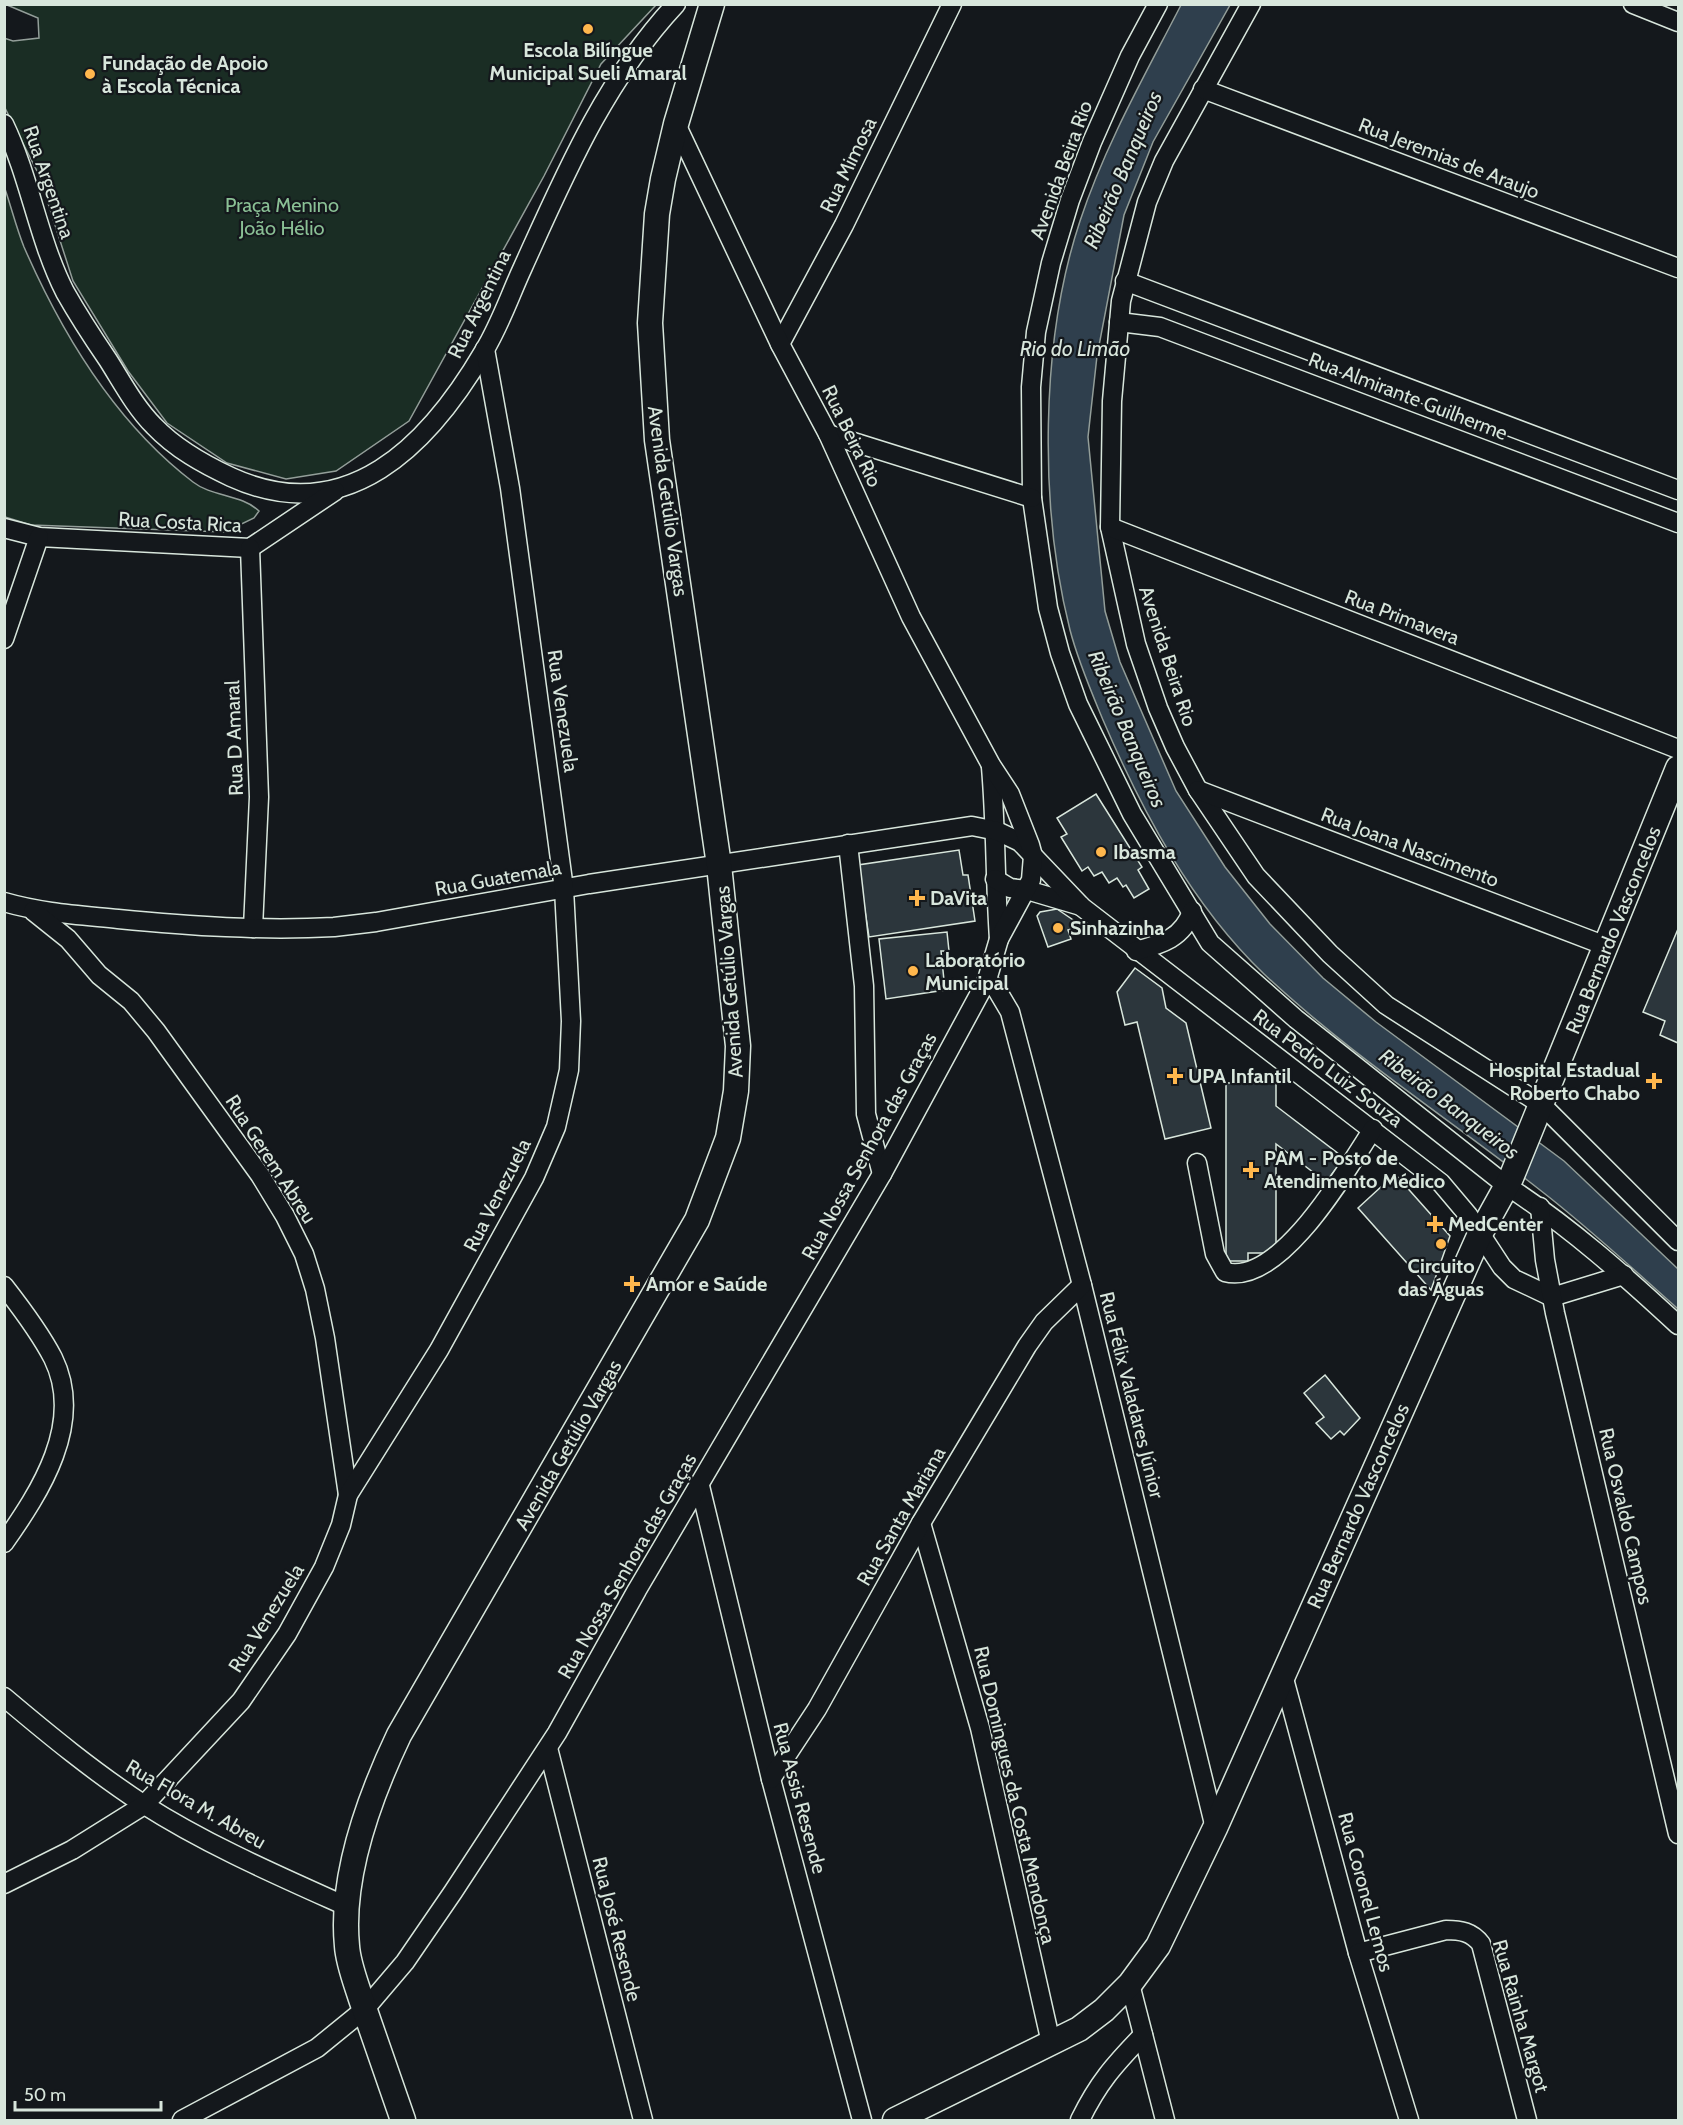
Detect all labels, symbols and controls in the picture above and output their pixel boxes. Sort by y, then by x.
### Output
marker: Escola Bilíngue Municipal Sueli Amaral [581,22,595,36]
place label: Escola Bilíngue Municipal Sueli Amaral [489,38,687,85]
place label: Fundação de Apoio à Escola Técnica [102,51,268,98]
marker: Fundação de Apoio à Escola Técnica [83,67,97,81]
water label: Ribeirão Banqueiros [1078,87,1167,252]
street label: Avenida Beira Rio [1025,97,1097,243]
street label: Rua Jeremias de Araujo [1355,112,1543,204]
street label: Rua Mimosa [815,113,882,217]
street label: Rua Argentina [18,122,80,242]
park label: Praça Menino João Hélio [225,193,339,240]
street label: Rua Argentina [442,245,516,362]
water label: Rio do Limão [1020,336,1130,361]
street label: Rua Almirante Guilherme [1305,347,1511,445]
street label: Rua Beira Rio [817,381,887,491]
street label: Avenida Getúlio Vargas [643,404,693,598]
street label: Rua Costa Rica [118,507,243,537]
street label: Avenida Beira Rio [1134,583,1202,729]
street label: Rua Primavera [1341,584,1463,650]
water label: Ribeirão Banqueiros [1083,646,1172,811]
street label: Rua Venezuela [543,648,584,774]
street label: Rua D Amaral [220,680,248,796]
street label: Rua Joana Nascimento [1318,802,1502,892]
street label: Rua Bernardo Vasconcelos [1560,823,1666,1037]
place label: Ibasma [1113,840,1176,864]
marker: Ibasma [1094,845,1108,859]
street label: Rua Guatemala [433,855,563,901]
street label: Avenida Getúlio Vargas [710,885,748,1079]
place label: DaVita [930,886,987,910]
marker: DaVita [908,889,926,907]
place label: Sinhazinha [1070,916,1165,940]
marker: Sinhazinha [1051,921,1065,935]
place label: Laboratório Municipal [925,948,1025,995]
marker: Laboratório Municipal [906,964,920,978]
street label: Rua Pedro Luiz Souza [1248,1004,1408,1132]
street label: Rua Nossa Senhora das Graças [796,1028,942,1264]
water label: Ribeirão Banqueiros [1374,1043,1524,1164]
place label: Hospital Estadual Roberto Chabo [1489,1058,1640,1105]
place label: UPA Infantil [1188,1064,1291,1088]
marker: UPA Infantil [1166,1067,1184,1085]
marker: Hospital Estadual Roberto Chabo [1645,1072,1663,1090]
street label: Rua Gerem Abreu [220,1090,322,1228]
street label: Rua Venezuela [458,1134,536,1255]
place label: PAM - Posto de Atendimento Médico [1264,1146,1445,1193]
marker: PAM - Posto de Atendimento Médico [1242,1161,1260,1179]
place label: MedCenter [1448,1212,1543,1236]
marker: MedCenter [1426,1215,1444,1233]
marker: Circuito das Águas [1434,1237,1448,1251]
place label: Circuito das Águas [1398,1254,1484,1301]
place label: Amor e Saúde [646,1272,767,1296]
marker: Amor e Saúde [623,1275,641,1293]
street label: Rua Félix Valadares Júnior [1095,1289,1169,1502]
street label: Avenida Getúlio Vargas [509,1356,627,1534]
street label: Rua Bernardo Vasconcelos [1302,1400,1414,1612]
street label: Rua Osvaldo Campos [1594,1425,1658,1607]
street label: Rua Santa Mariana [852,1442,951,1590]
street label: Rua Nossa Senhora das Graças [552,1449,702,1683]
street label: Rua Venezuela [223,1559,309,1677]
street label: Rua Domingues da Costa Mendonça [969,1644,1061,1947]
street label: Rua Assis Resende [768,1720,832,1876]
street label: Rua Flora M. Abreu [122,1754,270,1854]
street label: Rua Coronel Lemos [1333,1810,1399,1974]
street label: Rua José Resende [587,1854,647,2004]
street label: Rua Rainha Margot [1488,1937,1554,2095]
scale bar [15,2074,160,2112]
text: 50 m [24,2084,66,2106]

